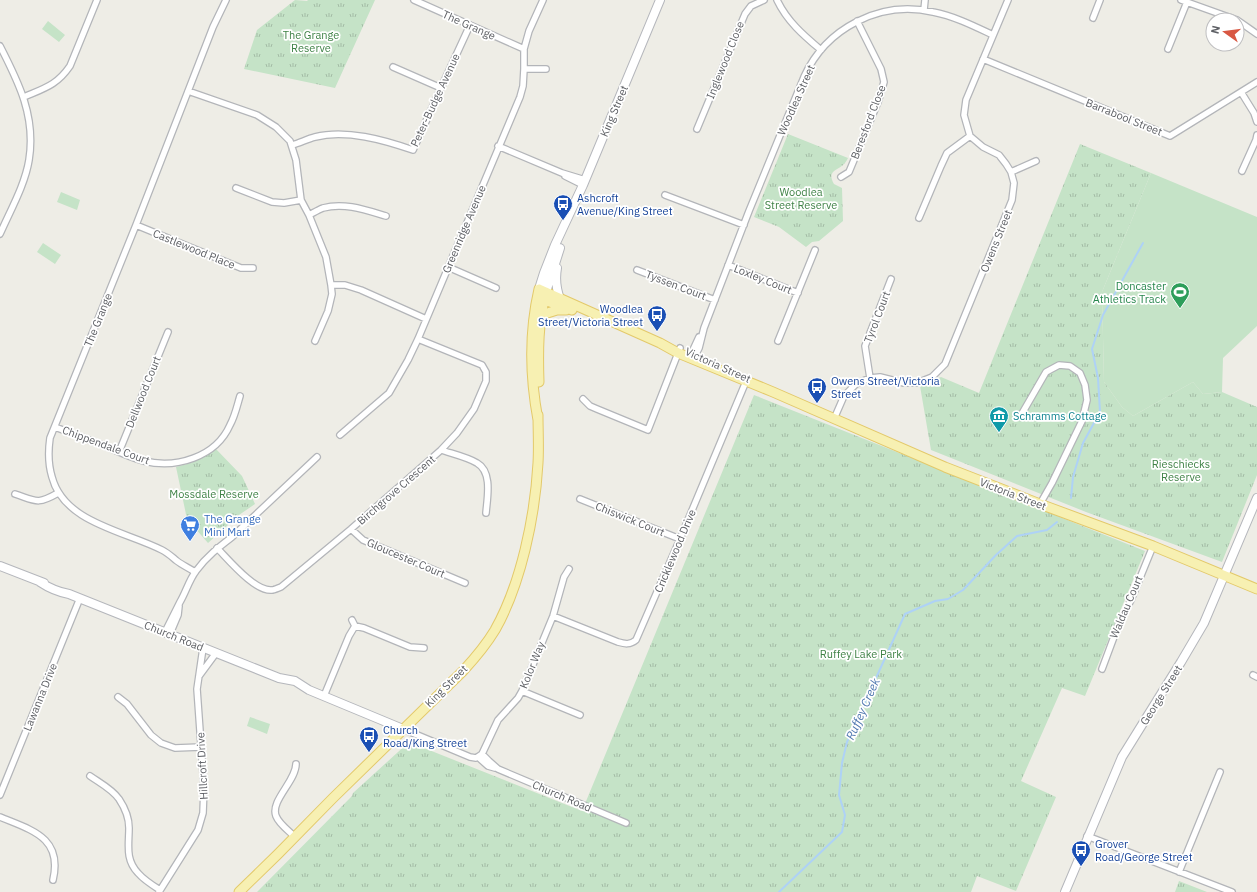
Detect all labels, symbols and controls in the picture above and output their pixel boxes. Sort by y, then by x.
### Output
street label: The Grange [440,7,498,43]
north arrow [1205,12,1245,52]
street label: Inglewood Close [703,19,747,101]
text: N [1208,24,1223,35]
park label: The Grange Reserve [283,28,339,55]
street label: Peter-Budge Avenue [407,51,463,149]
street label: Woodlea Street [774,62,818,138]
street label: King Street [597,83,631,139]
street label: Beresford Close [847,83,889,161]
street label: Barrabool Street [1084,95,1164,139]
street label: Greenridge Avenue [439,183,489,275]
park label: Woodlea Street Reserve [765,185,837,212]
place label: Ashcroft Avenue/King Street [577,191,673,218]
bus stop icon: Ashcroft Avenue/King Street [552,193,574,221]
street label: Owens Street [977,207,1015,274]
street label: Castlewood Place [151,226,237,272]
street label: Loxley Court [732,261,794,297]
street label: Tyssen Court [644,267,709,303]
place label: Doncaster Athletics Track [1093,279,1166,306]
sports icon: Doncaster Athletics Track [1169,281,1191,309]
street label: Tyrol Court [861,289,893,345]
street label: The Grange [81,291,115,349]
place label: Woodlea Street/Victoria Street [538,302,643,329]
bus stop icon: Woodlea Street/Victoria Street [646,304,668,332]
street label: Victoria Street [683,344,753,386]
street label: Dellwood Court [122,354,164,430]
place label: Owens Street/Victoria Street [831,374,940,401]
bus stop icon: Owens Street/Victoria Street [806,376,828,404]
museum icon: Schramms Cottage [988,405,1010,433]
place label: Schramms Cottage [1013,409,1106,423]
street label: Chippendale Court [60,423,152,467]
street label: Birchgrove Crescent [354,452,438,528]
park label: Rieschiecks Reserve [1152,457,1210,484]
street label: Victoria Street [978,475,1048,513]
park label: Mossdale Reserve [169,487,259,501]
street label: Chiswick Court [593,499,667,539]
street label: Cricklewood Drive [651,507,699,595]
place label: The Grange Mini Mart [204,512,261,539]
supermarket icon: The Grange Mini Mart [179,514,201,542]
street label: Gloucester Court [365,535,447,581]
street label: Waldau Court [1106,573,1146,641]
street label: Church Road [142,618,206,654]
street label: Kolor Way [516,639,548,691]
park label: Ruffey Lake Park [820,647,902,661]
street label: Lawanna Drive [20,661,60,733]
street label: King Street [422,662,470,710]
street label: George Street [1137,662,1185,728]
water label: Ruffey Creek [842,675,883,742]
place label: Church Road/King Street [383,723,467,750]
bus stop icon: Church Road/King Street [358,725,380,753]
street label: Hillcroft Drive [193,732,211,800]
street label: Church Road [530,777,594,815]
place label: Grover Road/George Street [1095,837,1193,864]
bus stop icon: Grover Road/George Street [1070,839,1092,867]

